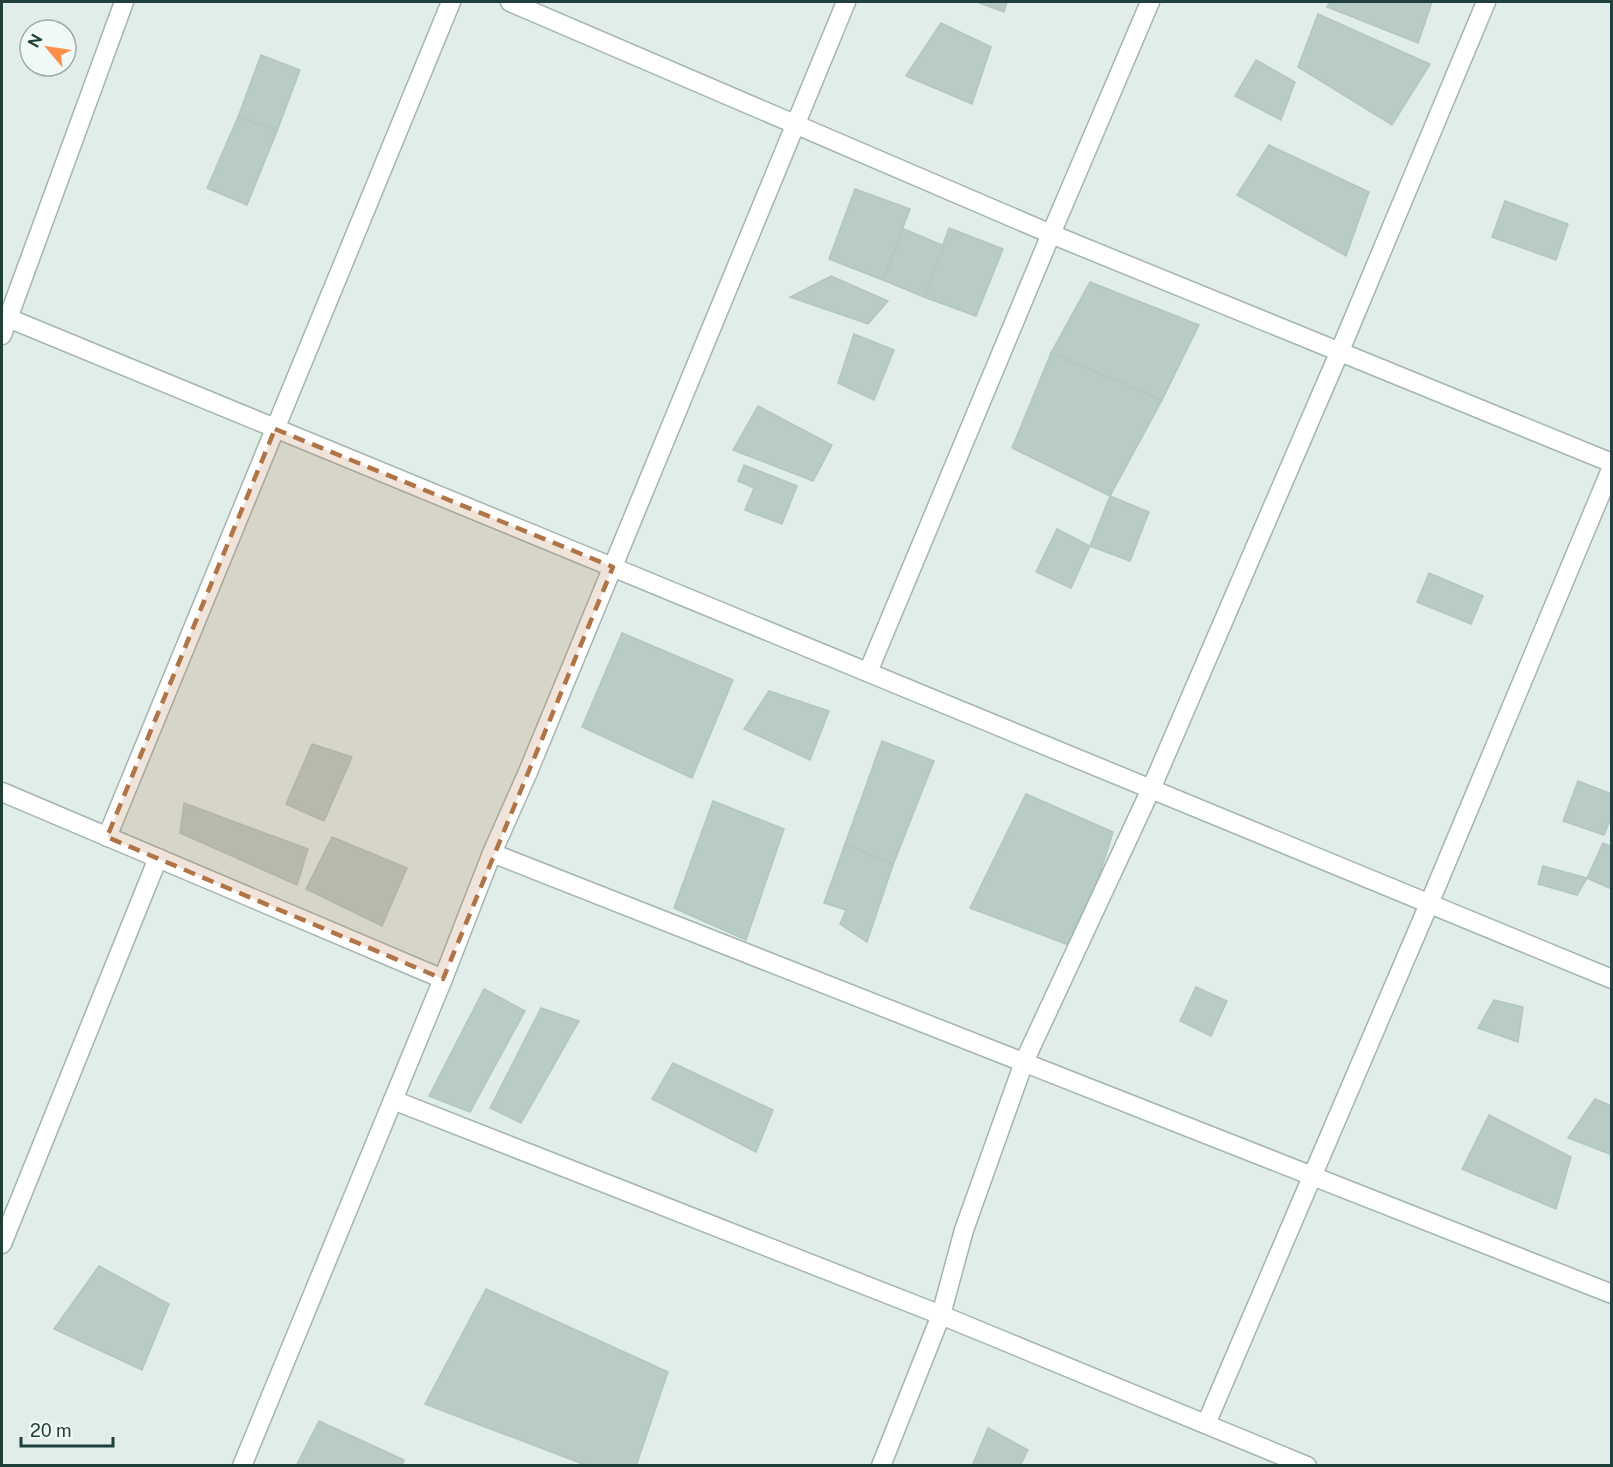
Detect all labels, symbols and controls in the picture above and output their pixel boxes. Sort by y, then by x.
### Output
north arrow [18,18,78,78]
text: N [24,31,47,51]
scale bar [21,1410,112,1448]
text: 20 m [30,1420,72,1441]

